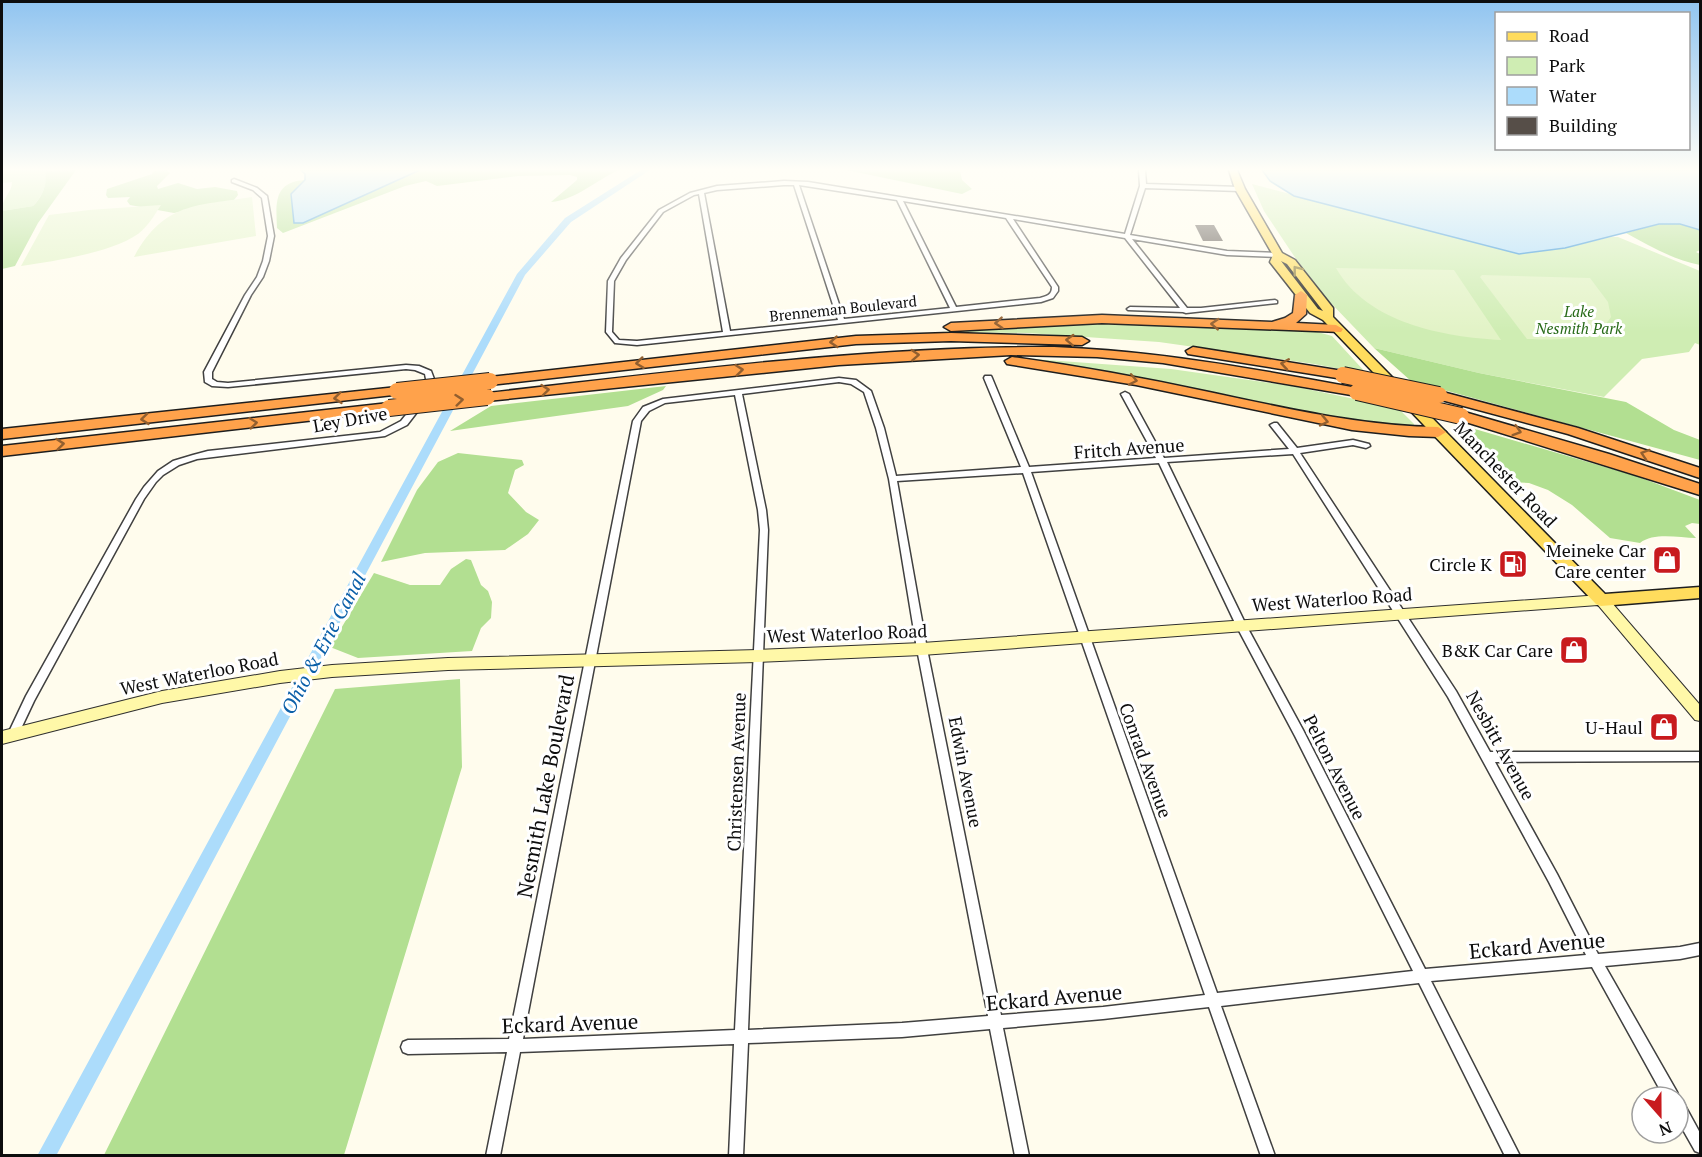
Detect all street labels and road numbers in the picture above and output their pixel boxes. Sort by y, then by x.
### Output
street label: Brenneman Boulevard [768,290,918,326]
street label: Ley Drive [311,401,389,437]
street label: Manchester Road [1449,416,1563,532]
street label: Fritch Avenue [1073,432,1185,464]
street label: West Waterloo Road [1251,581,1413,617]
street label: West Waterloo Road [766,618,928,648]
street label: West Waterloo Road [118,646,280,700]
street label: Nesmith Lake Boulevard [510,672,580,900]
street label: Nesbitt Avenue [1461,686,1541,804]
street label: Christensen Avenue [721,692,751,852]
street label: Conrad Avenue [1114,699,1178,821]
street label: Pelton Avenue [1298,710,1372,824]
street label: Edwin Avenue [943,714,989,830]
street label: Eckard Avenue [1468,925,1606,965]
street label: Eckard Avenue [985,977,1123,1017]
street label: Eckard Avenue [501,1007,639,1039]

